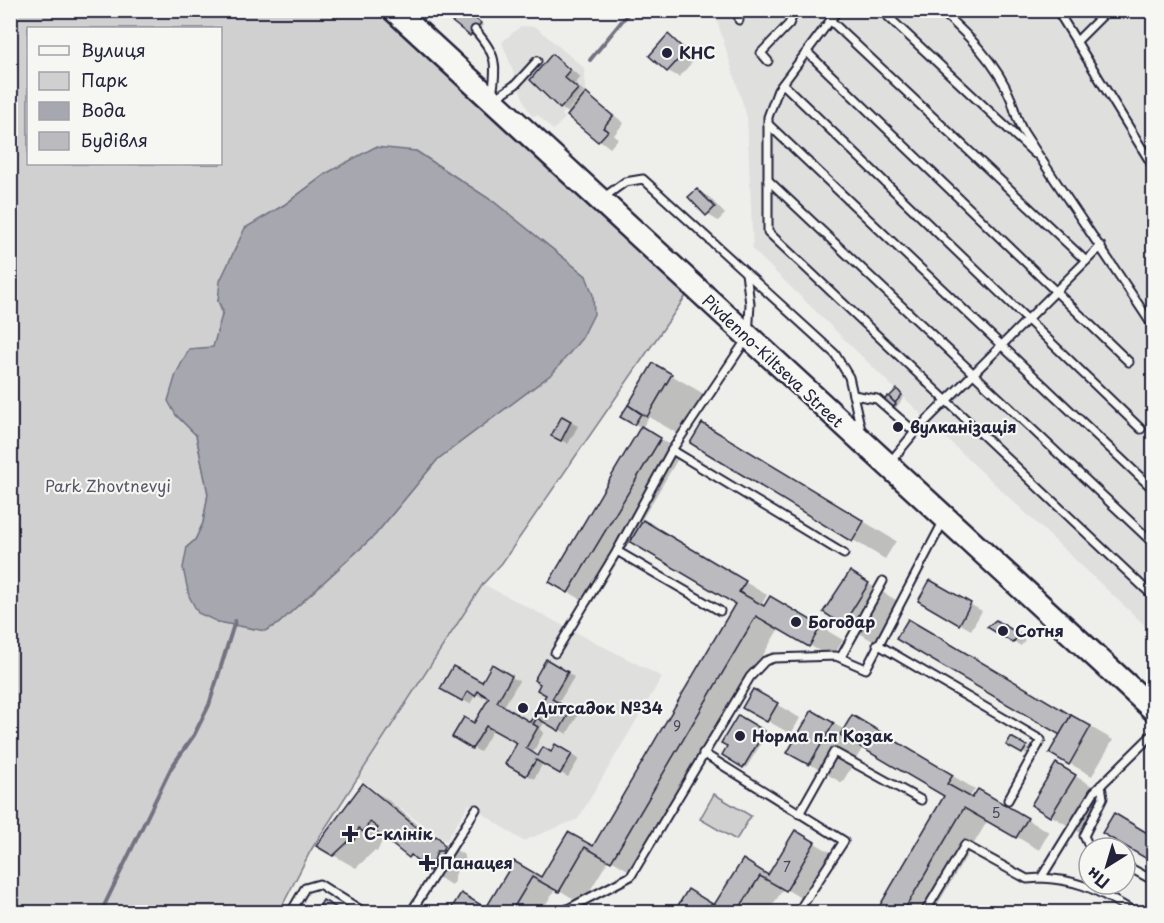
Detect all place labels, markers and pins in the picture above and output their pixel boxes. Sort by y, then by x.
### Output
place label: КНС [679,40,715,64]
marker: КНС [660,46,674,60]
place label: вулканізація [910,414,1017,438]
marker: вулканізація [891,420,905,434]
place label: Богодар [808,609,875,633]
marker: Богодар [789,615,803,629]
place label: Сотня [1015,618,1064,642]
marker: Сотня [996,624,1010,638]
place label: Дитсадок №34 [534,695,663,719]
marker: Дитсадок №34 [516,701,530,715]
place label: Норма п.п Козак [752,723,894,747]
marker: Норма п.п Козак [733,729,747,743]
place label: С-клінік [364,821,433,845]
marker: С-клінік [341,825,359,843]
place label: Панацея [440,850,513,874]
marker: Панацея [418,854,436,872]

